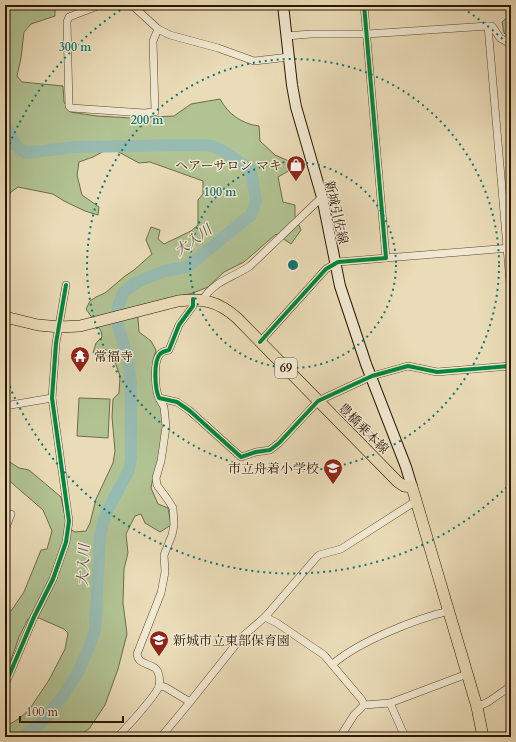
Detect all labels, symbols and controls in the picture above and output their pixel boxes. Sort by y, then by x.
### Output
text: 300 m [59,39,92,55]
text: 200 m [131,112,164,128]
shop icon: ヘアーサロン マキ [285,154,307,182]
place label: ヘアーサロン マキ [175,157,282,175]
street label: 新城引佐線 [320,179,352,246]
text: 100 m [204,184,237,200]
water label: 大入川 [171,219,217,260]
centre of rings [286,258,300,272]
temple icon: 常福寺 [69,345,91,373]
place label: 常福寺 [94,348,133,366]
road number: 69 [275,358,297,378]
street label: 豊橋乗本線 [334,399,393,458]
school or university icon: 市立舟着小学校 [322,457,344,485]
place label: 市立舟着小学校 [228,460,319,478]
water label: 大入川 [73,542,94,586]
school or university icon: 新城市立東部保育園 [148,629,170,657]
place label: 新城市立東部保育園 [173,632,290,650]
scale bar [20,698,123,724]
text: 100 m [26,704,59,720]

